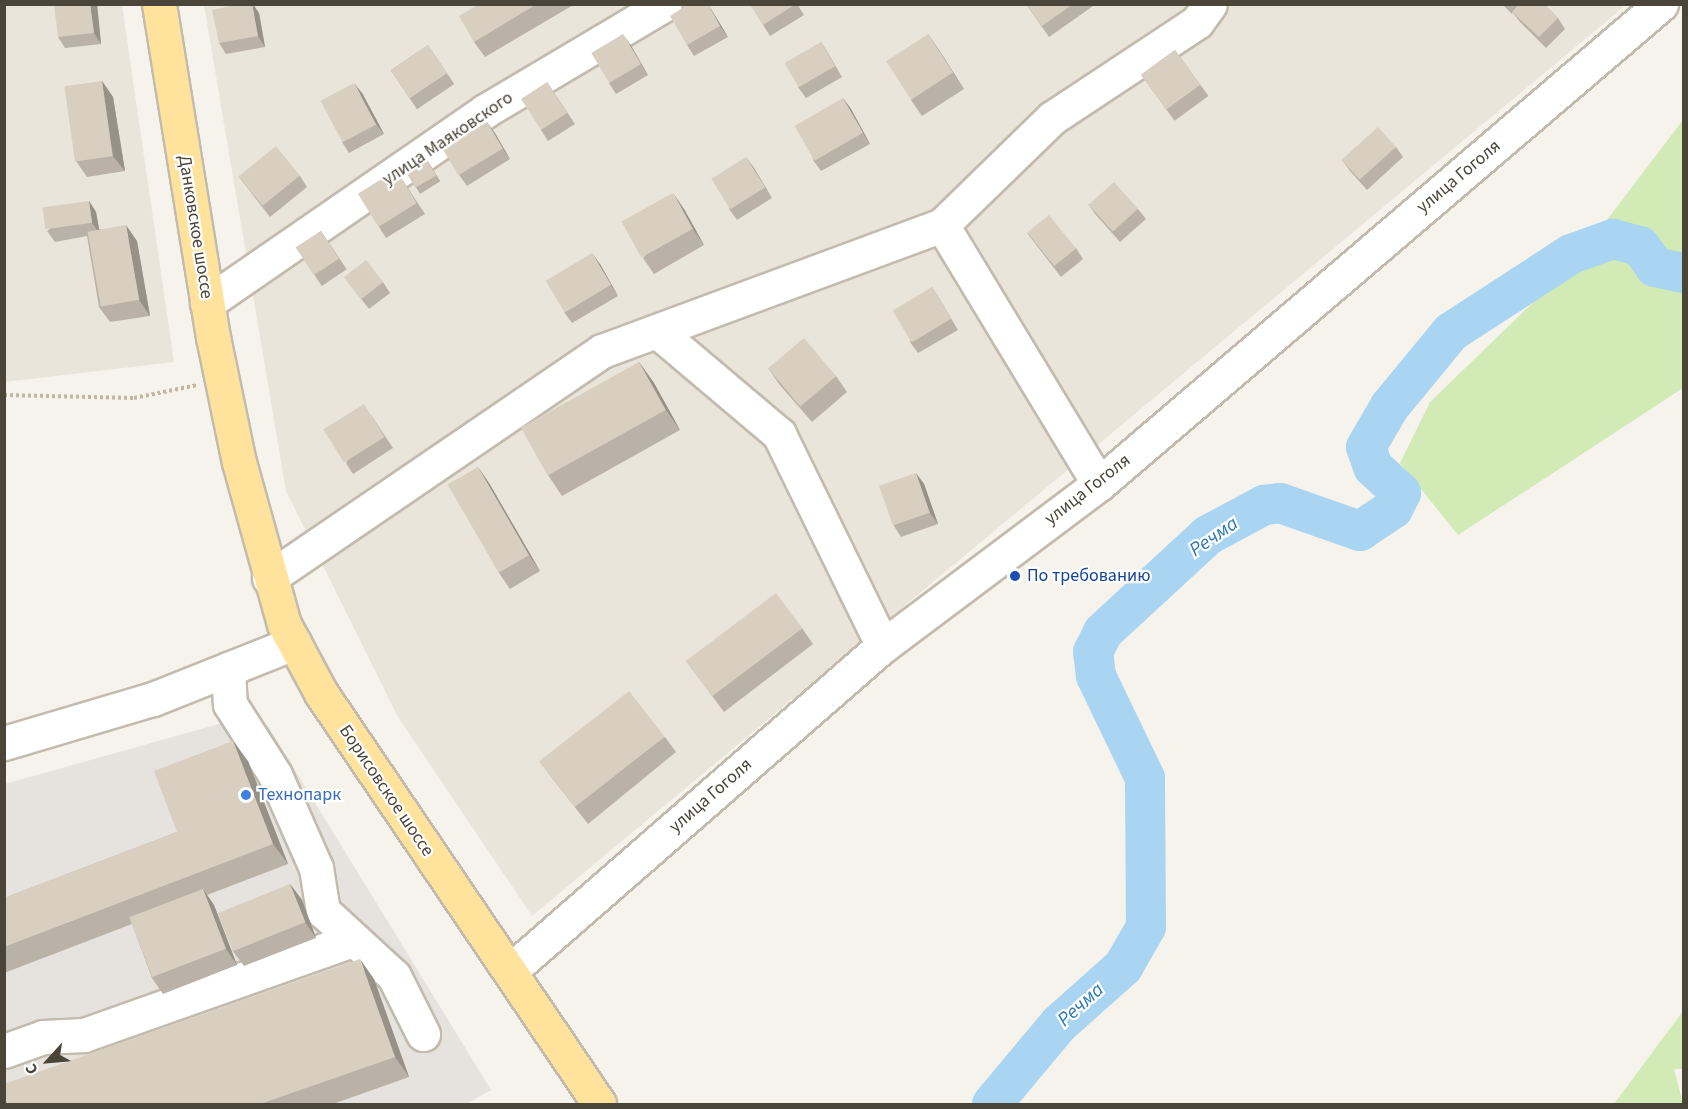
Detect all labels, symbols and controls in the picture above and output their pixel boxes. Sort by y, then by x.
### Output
street label: улица Маяковского [379,87,517,191]
street label: улица Гоголя [1413,136,1505,218]
street label: Данковское шоссе [173,154,217,300]
street label: улица Гоголя [1041,450,1135,530]
water label: Речма [1185,512,1243,562]
place label: По требованию [1027,565,1150,587]
marker: По требованию [1008,569,1022,583]
street label: Борисовское шоссе [334,721,438,861]
street label: улица Гоголя [665,754,757,838]
place label: Технопарк [258,784,341,806]
marker: Технопарк [239,788,253,802]
water label: Речма [1053,978,1109,1032]
north arrow [18,1031,78,1091]
text: С [20,1060,44,1078]

